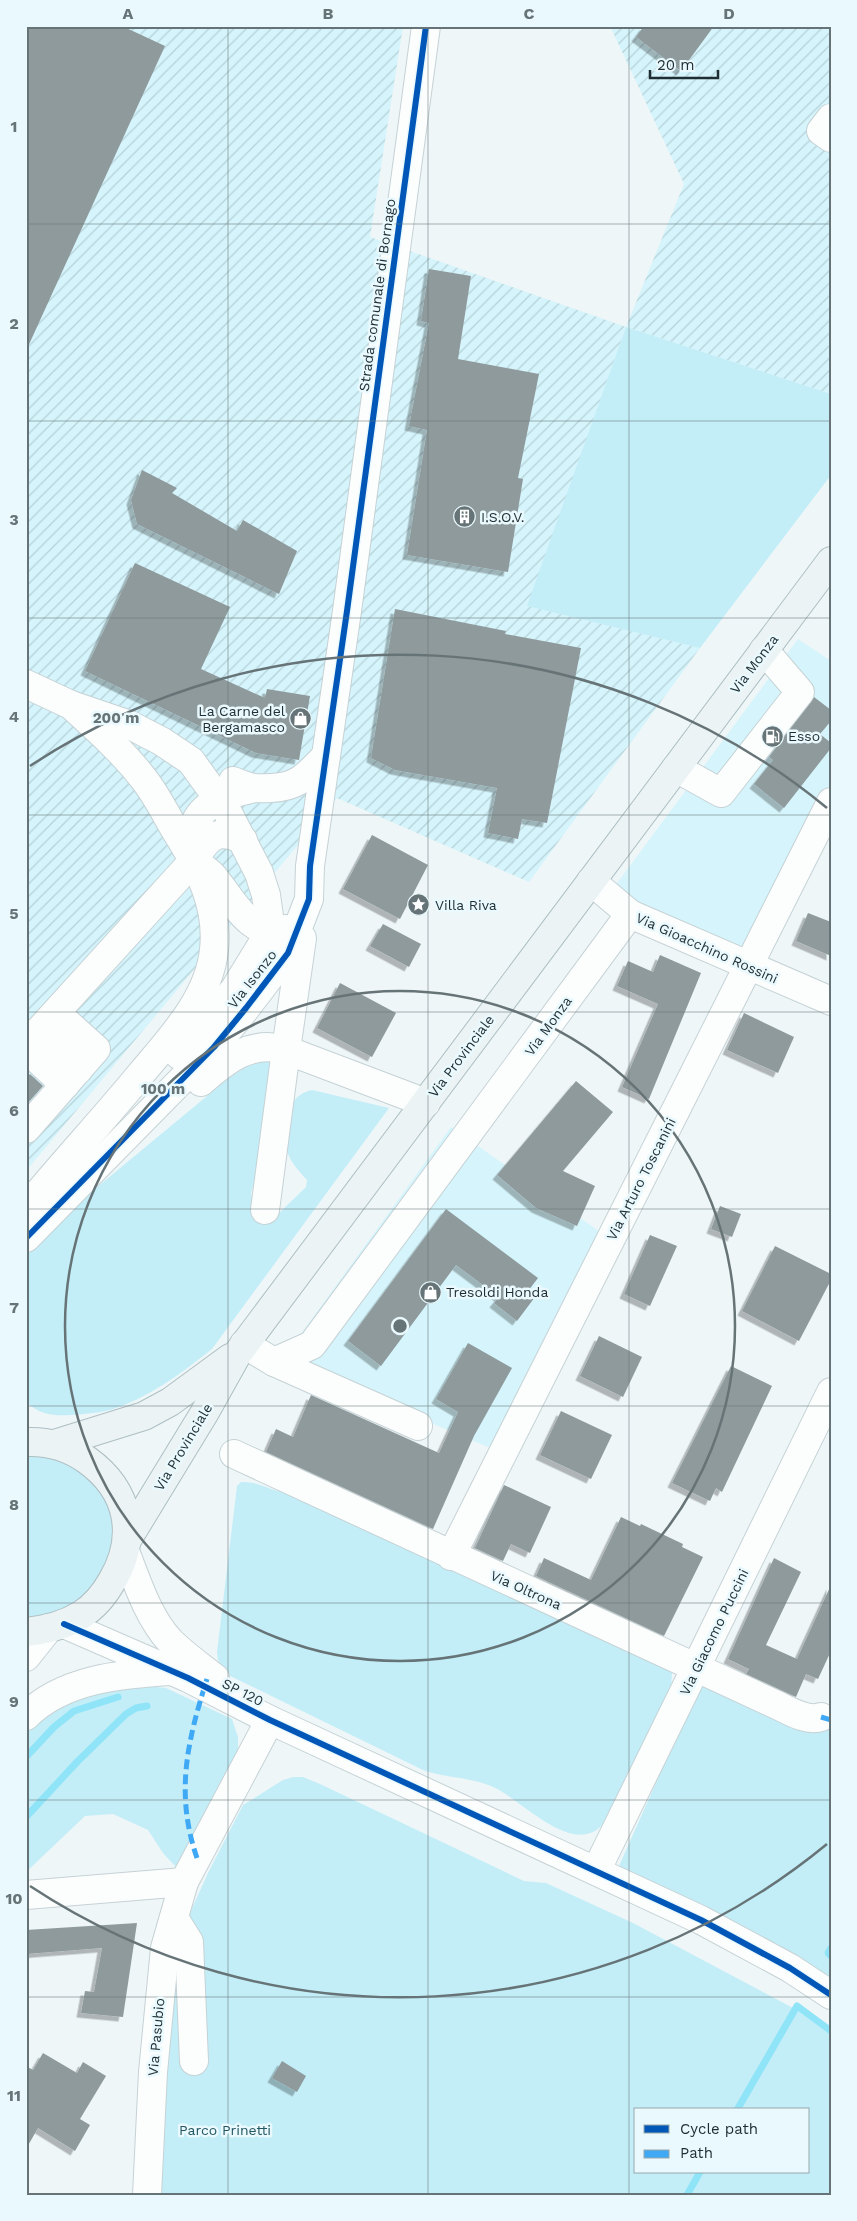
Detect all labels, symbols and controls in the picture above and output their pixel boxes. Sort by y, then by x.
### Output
text: A [123,4,134,23]
text: B [323,4,334,23]
text: C [524,4,535,23]
text: D [723,4,735,23]
scale bar [650,48,717,80]
text: 20 m [657,56,695,74]
text: 1 [11,117,17,136]
street label: Strada comunale di Bornago [356,198,398,392]
text: 2 [9,314,19,333]
building icon: I.S.O.V. [453,505,477,529]
place label: I.S.O.V. [481,509,524,525]
text: 3 [9,510,19,529]
street label: Via Monza [727,631,781,697]
place label: La Carne del Bergamasco [198,703,286,735]
text: 4 [9,707,19,726]
shop icon: La Carne del Bergamasco [289,707,313,731]
text: 200 m [93,709,139,727]
fuel station icon: Esso [760,724,784,748]
place label: Esso [788,728,820,744]
place icon: Villa Riva [407,893,431,917]
place label: Villa Riva [435,897,497,913]
text: 5 [9,904,19,923]
street label: Via Gioacchino Rossini [634,909,780,987]
street label: Via Isonzo [224,947,280,1011]
street label: Via Monza [521,993,575,1059]
street label: Via Provinciale [425,1012,497,1100]
text: 100 m [141,1080,185,1098]
text: 6 [9,1101,19,1120]
street label: Via Arturo Toscanini [603,1115,679,1243]
shop icon: Tresoldi Honda [418,1280,442,1304]
place label: Tresoldi Honda [446,1284,548,1300]
text: 7 [9,1298,19,1317]
centre of rings [391,1317,409,1335]
street label: Via Provinciale [151,1400,215,1494]
text: 8 [9,1495,19,1514]
street label: Via Giacomo Puccini [676,1566,752,1698]
street label: Via Oltrona [488,1567,564,1613]
street label: SP 120 [220,1675,266,1709]
text: 9 [9,1692,19,1711]
text: 10 [5,1889,23,1908]
street label: Via Pasubio [145,1997,167,2077]
text: 11 [7,2086,21,2105]
legend [634,2108,810,2174]
text: Cycle path [680,2120,758,2138]
park label: Parco Prinetti [179,2122,271,2138]
text: Path [680,2144,713,2162]

